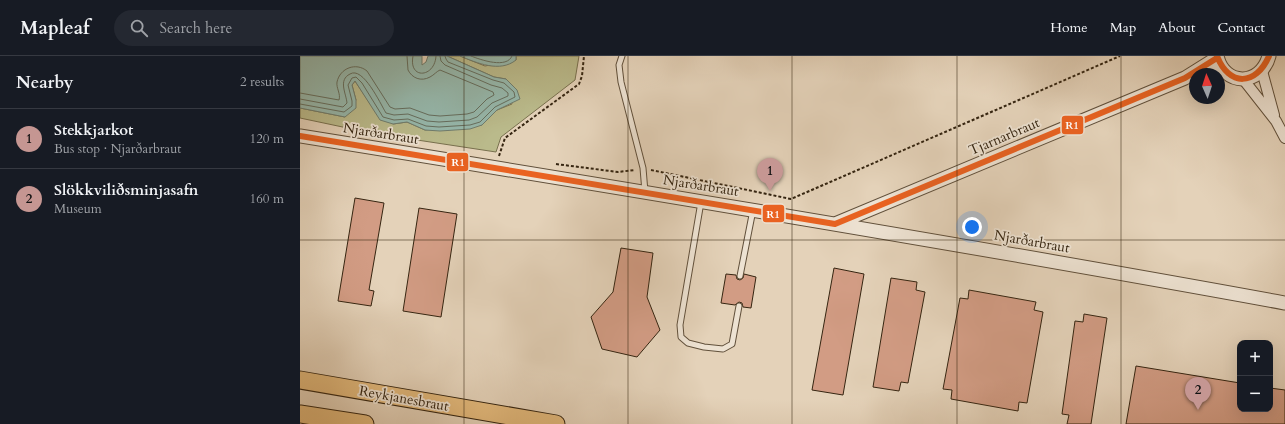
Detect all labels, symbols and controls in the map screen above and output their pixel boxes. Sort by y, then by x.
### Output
search box [114,10,394,46]
text: Mapleaf [20,15,90,41]
icon: search [128,17,150,39]
text: Search here [160,18,232,38]
text: Home [1050,18,1088,37]
text: Map [1110,18,1136,37]
text: About [1158,18,1195,37]
text: Contact [1217,18,1265,37]
north arrow [1189,68,1225,104]
text: Nearby [16,71,73,94]
text: 2 results [240,73,284,91]
street label: Tjarnarbraut [966,113,1043,160]
line badge: R1 [1061,115,1084,135]
street label: Njarðarbraut [342,118,421,149]
text: R1 [1065,118,1079,133]
text: Stekkjarkot [54,120,133,140]
text: 1 [26,130,32,148]
text: 120 m [250,130,284,148]
text: Bus stop · Njarðarbraut [54,140,181,158]
line badge: R1 [446,152,469,172]
text: R1 [451,155,465,170]
pin: 1 [757,158,783,191]
street label: Njarðarbraut [662,170,741,201]
text: Slökkviliðsminjasafn [54,180,198,200]
text: 2 [26,190,32,208]
text: 160 m [250,190,284,208]
text: Museum [54,200,102,218]
line badge: R1 [762,204,785,223]
text: R1 [766,207,780,222]
your location [962,217,982,237]
street label: Njarðarbraut [993,226,1072,258]
map controls [1237,340,1273,412]
button: + [1237,340,1273,376]
button: − [1237,376,1273,412]
pin: 2 [1185,377,1211,410]
street label: Reykjanesbraut [358,381,451,416]

